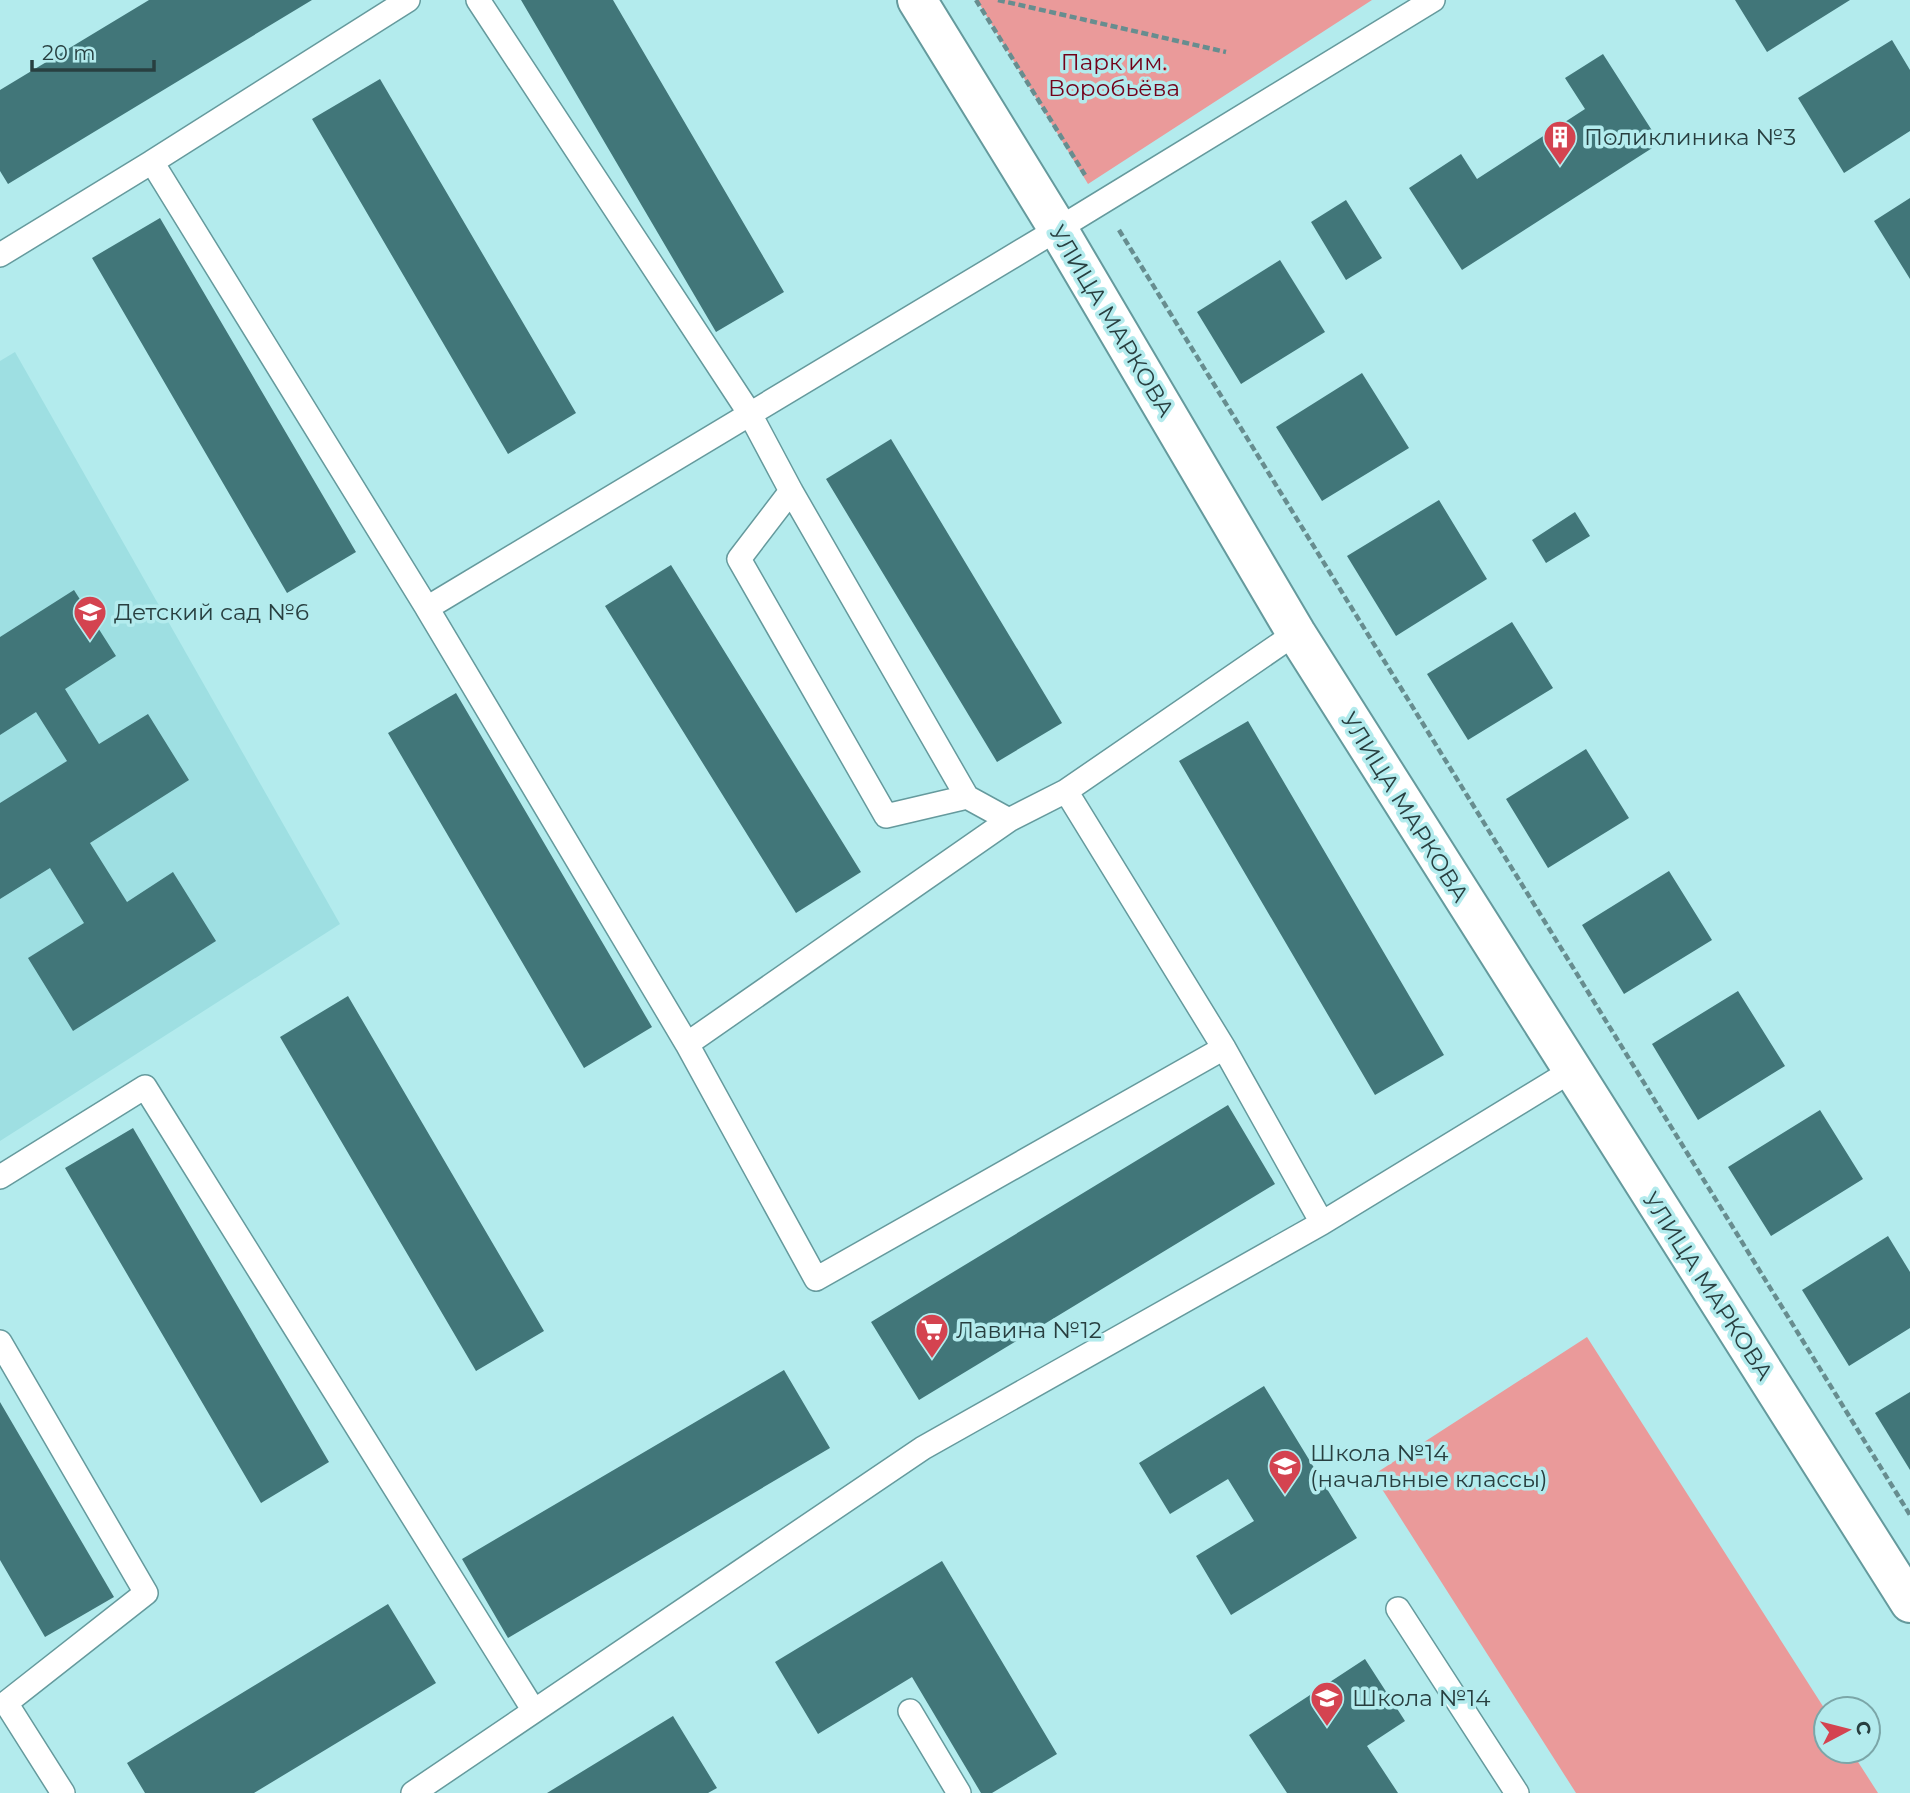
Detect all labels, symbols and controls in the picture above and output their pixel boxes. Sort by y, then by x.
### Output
scale bar [32,28,154,72]
text: 20 m [42,40,96,65]
park label: Парк им. Воробьёва [1048,48,1180,102]
building icon: Поликлиника №3 [1541,118,1579,167]
place label: Поликлиника №3 [1584,123,1796,151]
street label: УЛИЦА МАРКОВА [1044,220,1180,422]
school or university icon: Детский сад №6 [71,593,109,642]
place label: Детский сад №6 [114,598,309,626]
street label: УЛИЦА МАРКОВА [1335,707,1475,907]
street label: УЛИЦА МАРКОВА [1637,1187,1779,1385]
supermarket icon: Лавина №12 [913,1311,951,1360]
place label: Лавина №12 [956,1316,1102,1344]
place label: Школа №14 (начальные классы) [1310,1439,1548,1493]
school or university icon: Школа №14 (начальные классы) [1266,1447,1304,1496]
school or university icon: Школа №14 [1308,1679,1346,1728]
place label: Школа №14 [1352,1684,1490,1712]
north arrow [1812,1695,1882,1765]
text: С [1851,1720,1876,1736]

